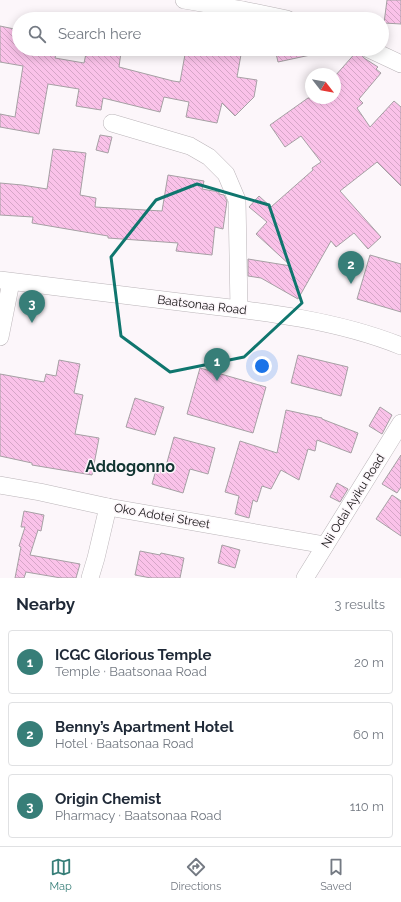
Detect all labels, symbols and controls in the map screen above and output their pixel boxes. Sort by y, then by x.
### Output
search box [12,12,389,56]
icon: search [26,23,48,45]
text: Search here [58,25,141,43]
north arrow [305,68,341,104]
pin: 2 [338,251,364,284]
pin: 3 [19,290,45,323]
street label: Baatsonaa Road [157,293,247,317]
pin: 1 [204,348,230,381]
your location [252,356,272,376]
street label: Nii Odai Ayiku Road [318,451,388,551]
district label: Addogonno [85,457,175,476]
street label: Oko Adotei Street [113,501,211,531]
text: Nearby [16,594,75,614]
text: 3 results [335,597,385,612]
text: ICGC Glorious Temple [55,646,212,664]
text: 1 [27,655,33,670]
text: 20 m [354,655,384,670]
text: Temple · Baatsonaa Road [55,664,207,679]
text: Benny’s Apartment Hotel [55,718,233,736]
text: 2 [26,727,34,742]
text: 60 m [353,727,384,742]
text: Hotel · Baatsonaa Road [55,736,194,751]
text: Origin Chemist [55,790,161,808]
text: 3 [26,799,34,814]
text: 110 m [350,799,384,814]
text: Pharmacy · Baatsonaa Road [55,808,222,823]
tab: Map [49,856,72,893]
tab: Directions [171,856,221,893]
tab: Saved [320,856,352,893]

